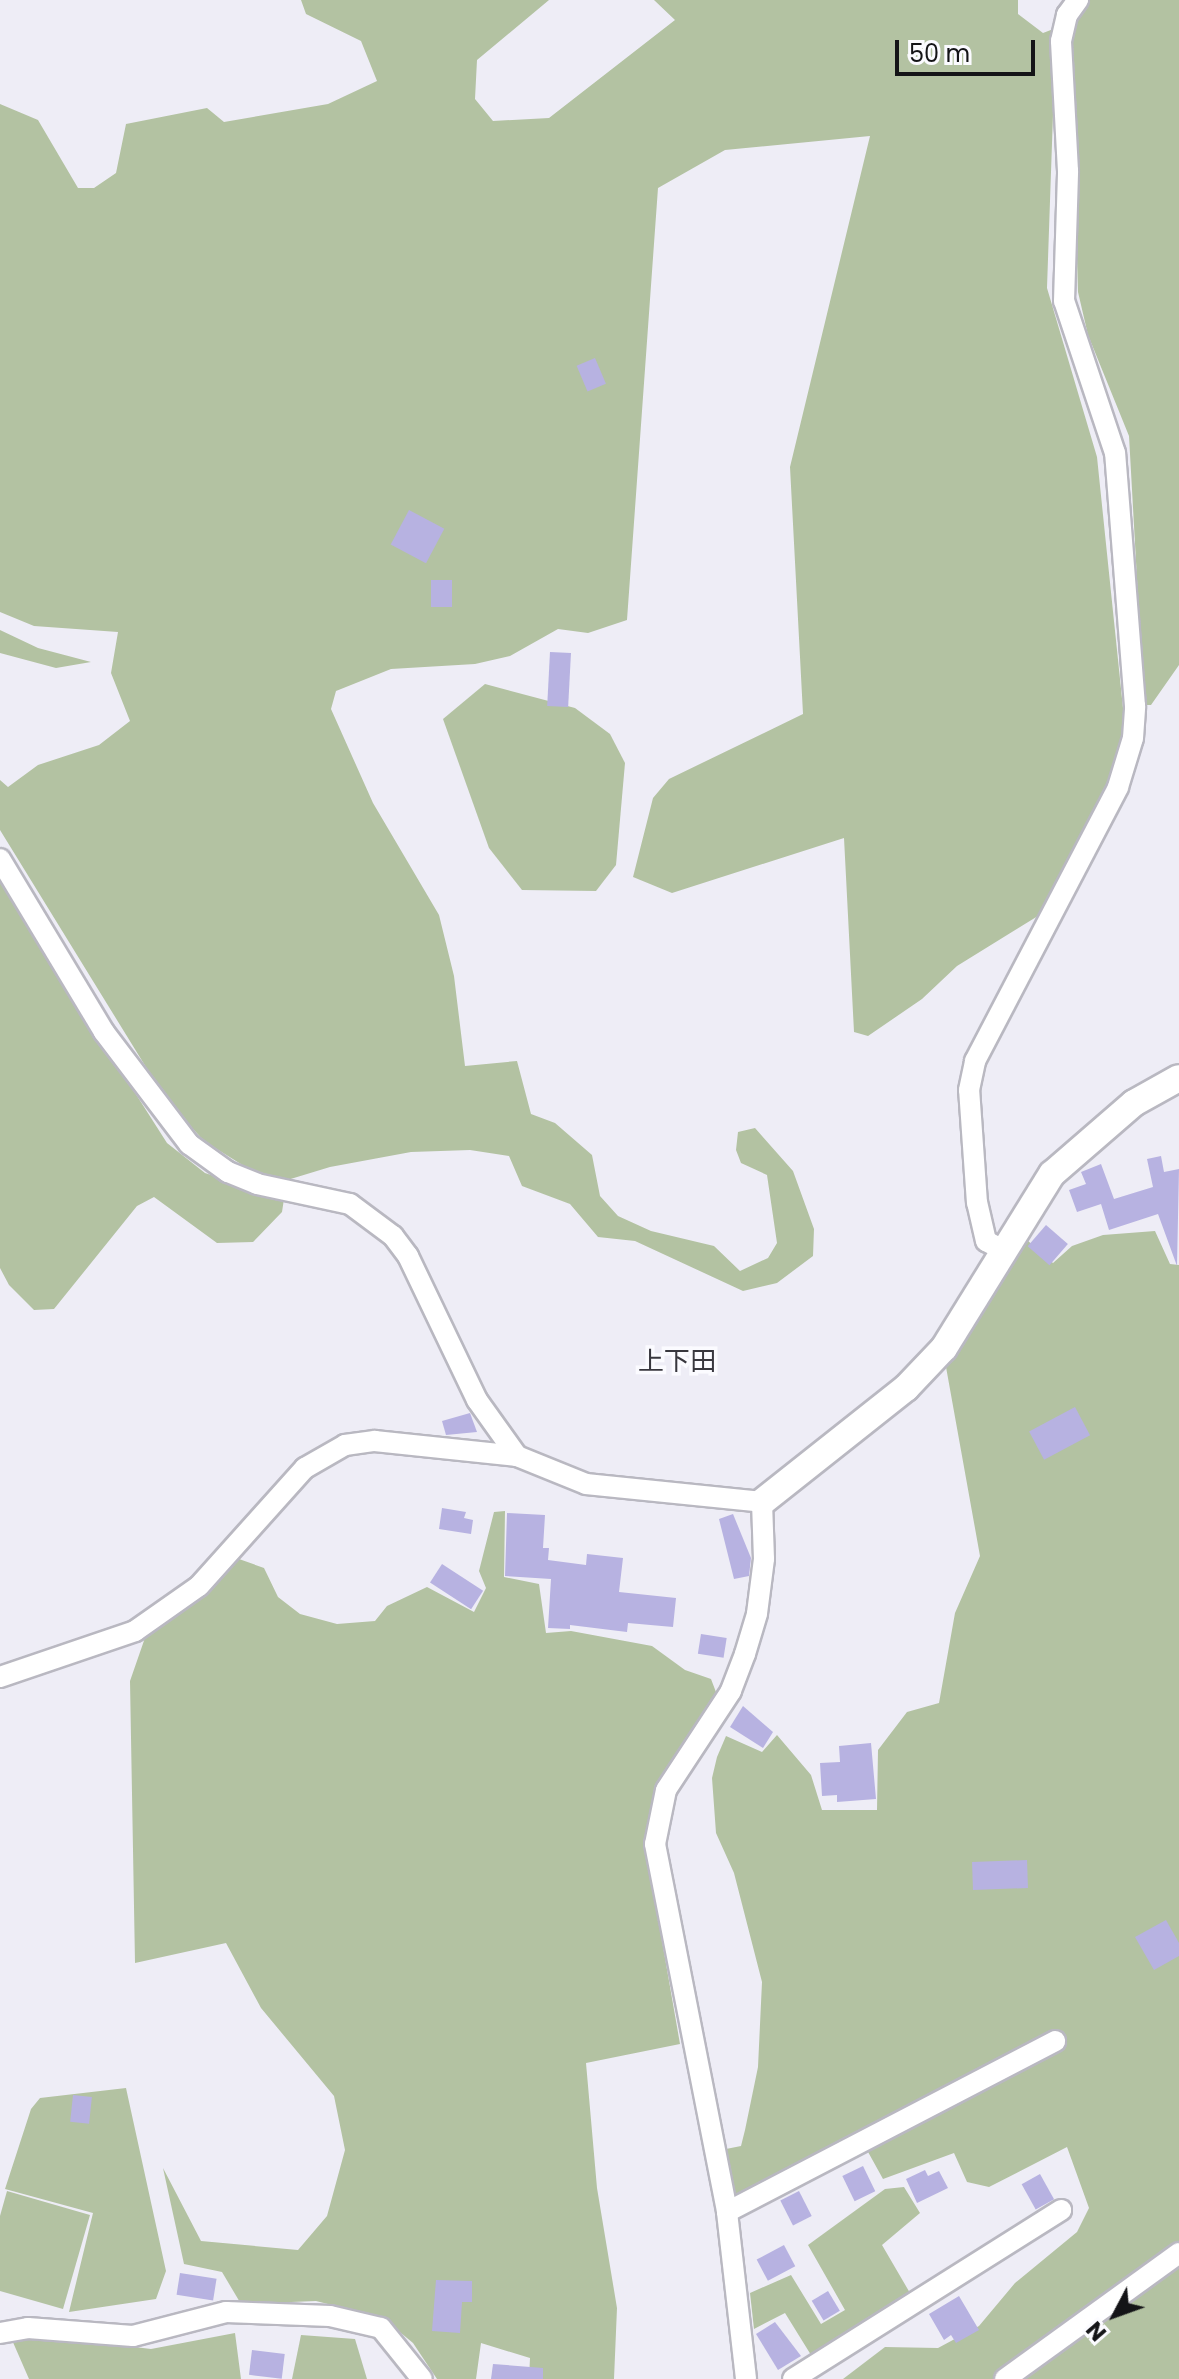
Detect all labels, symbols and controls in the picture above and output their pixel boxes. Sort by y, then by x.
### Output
scale bar [899,24,1039,74]
text: 50 m [909,37,970,70]
district label: 上下田 [638,1346,716,1378]
north arrow [1075,2275,1155,2355]
text: N [1079,2315,1114,2347]

